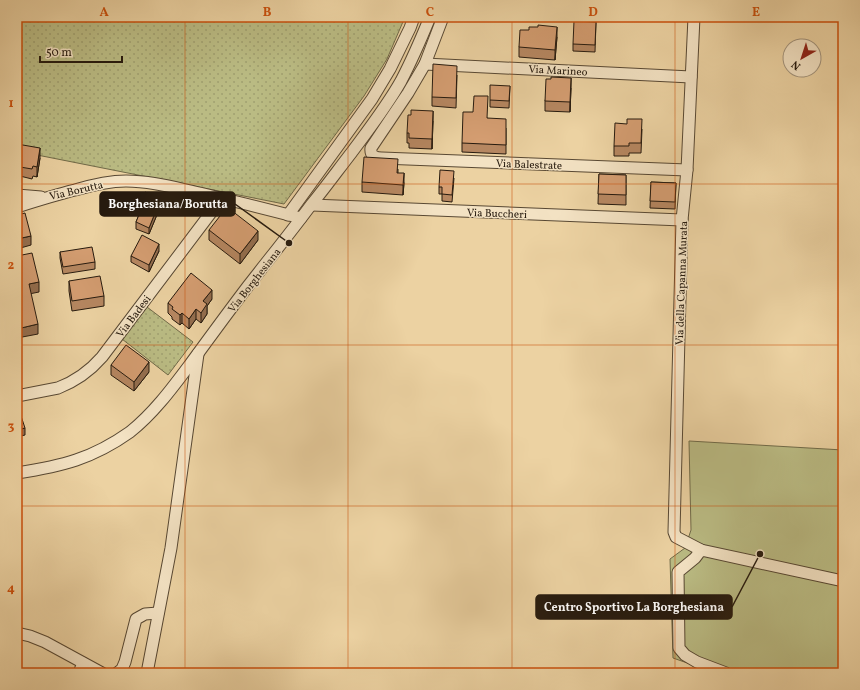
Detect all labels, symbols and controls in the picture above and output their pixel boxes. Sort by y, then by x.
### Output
text: A [99,4,109,22]
text: B [263,4,272,22]
text: C [426,4,434,22]
text: D [588,4,598,22]
text: E [752,4,760,22]
scale bar [40,38,122,64]
north arrow [782,38,822,78]
text: 50 m [46,45,72,61]
text: N [789,56,804,73]
street label: Via Marineo [528,62,588,81]
text: 1 [8,95,14,113]
street label: Via Balestrate [496,157,562,174]
street label: Via Borutta [48,178,105,205]
callout: Borghesiana/Borutta [100,192,235,216]
text: Borghesiana/Borutta [108,197,228,213]
street label: Via Buccheri [467,206,527,223]
street label: Via della Capanna Murata [673,220,692,345]
street label: Via Borghesiana [225,245,285,316]
text: 2 [8,257,15,275]
street label: Via Badesi [113,293,155,341]
text: 3 [8,418,15,436]
text: 4 [7,580,15,598]
callout: Centro Sportivo La Borghesiana [536,595,732,619]
text: Centro Sportivo La Borghesiana [544,600,725,616]

